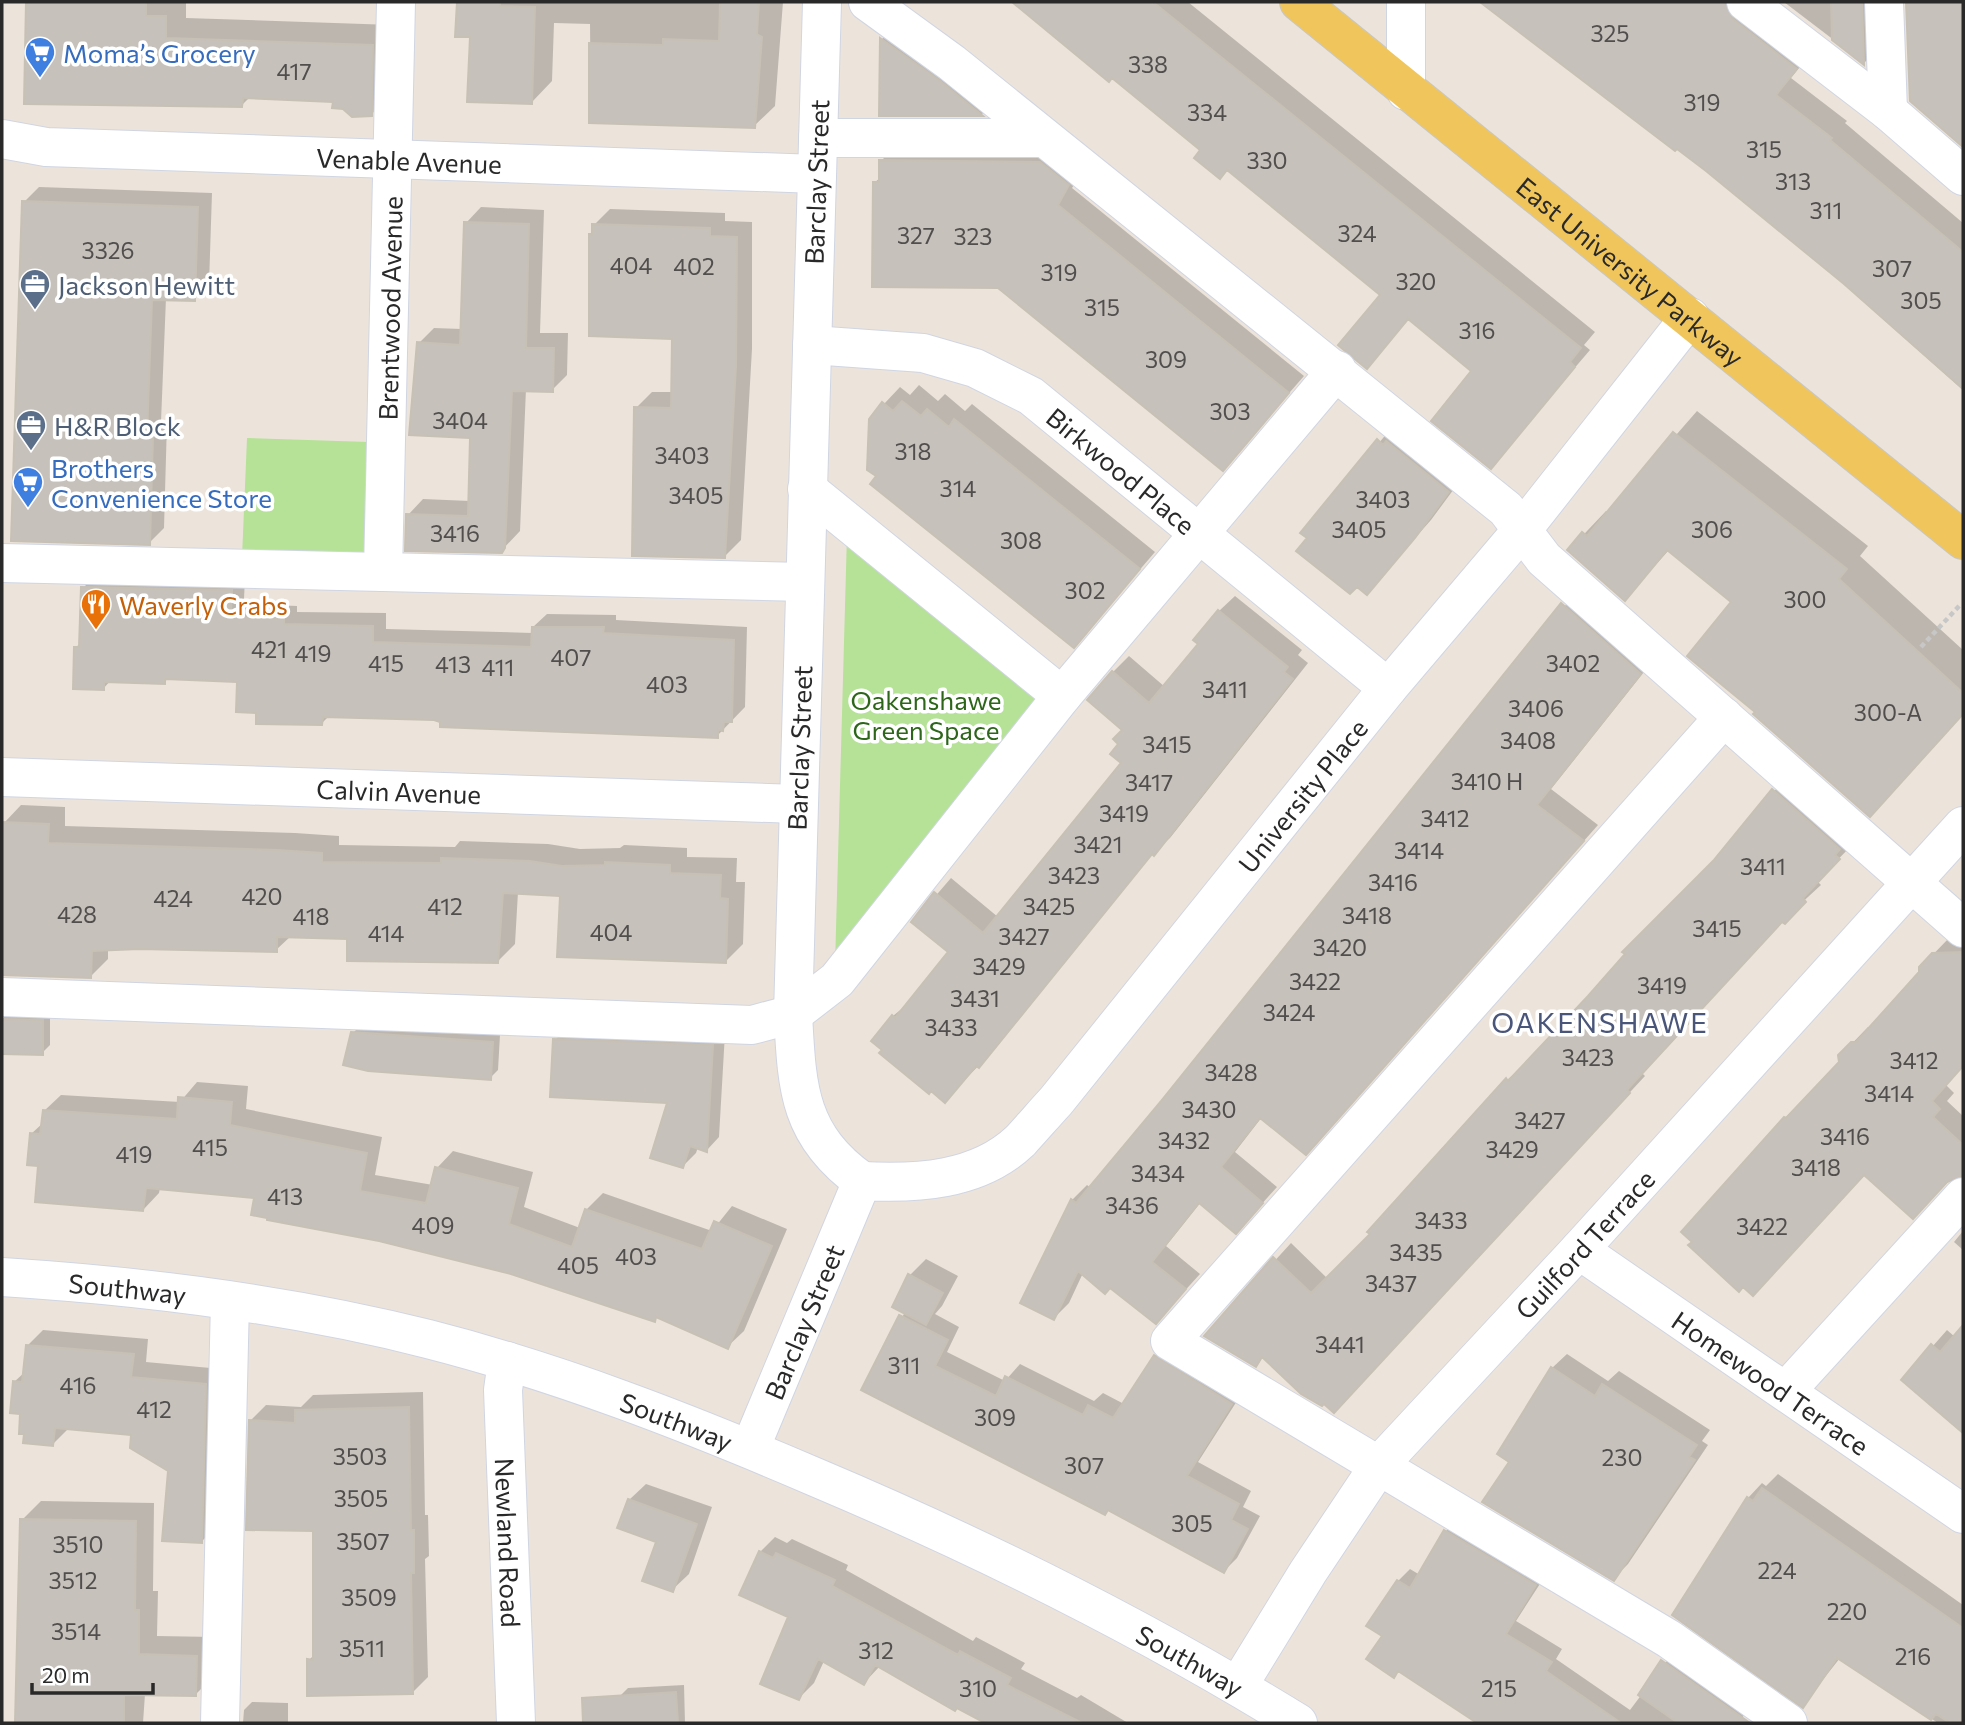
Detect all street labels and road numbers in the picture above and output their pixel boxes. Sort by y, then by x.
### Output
street label: Barclay Street [798,99,834,265]
street label: Venable Avenue [316,141,502,178]
street label: East University Parkway [1511,170,1750,372]
street label: Brentwood Avenue [371,196,407,421]
street label: Birkwood Place [1041,400,1202,540]
street label: Barclay Street [781,665,817,831]
street label: University Place [1231,712,1373,878]
street label: Calvin Avenue [316,772,482,809]
street label: Guilford Terrace [1508,1163,1660,1325]
street label: Barclay Street [757,1240,849,1404]
street label: Southway [67,1266,188,1310]
street label: Homewood Terrace [1667,1304,1875,1460]
street label: Southway [616,1385,737,1456]
street label: Newland Road [490,1457,528,1628]
street label: Southway [1131,1618,1249,1702]

